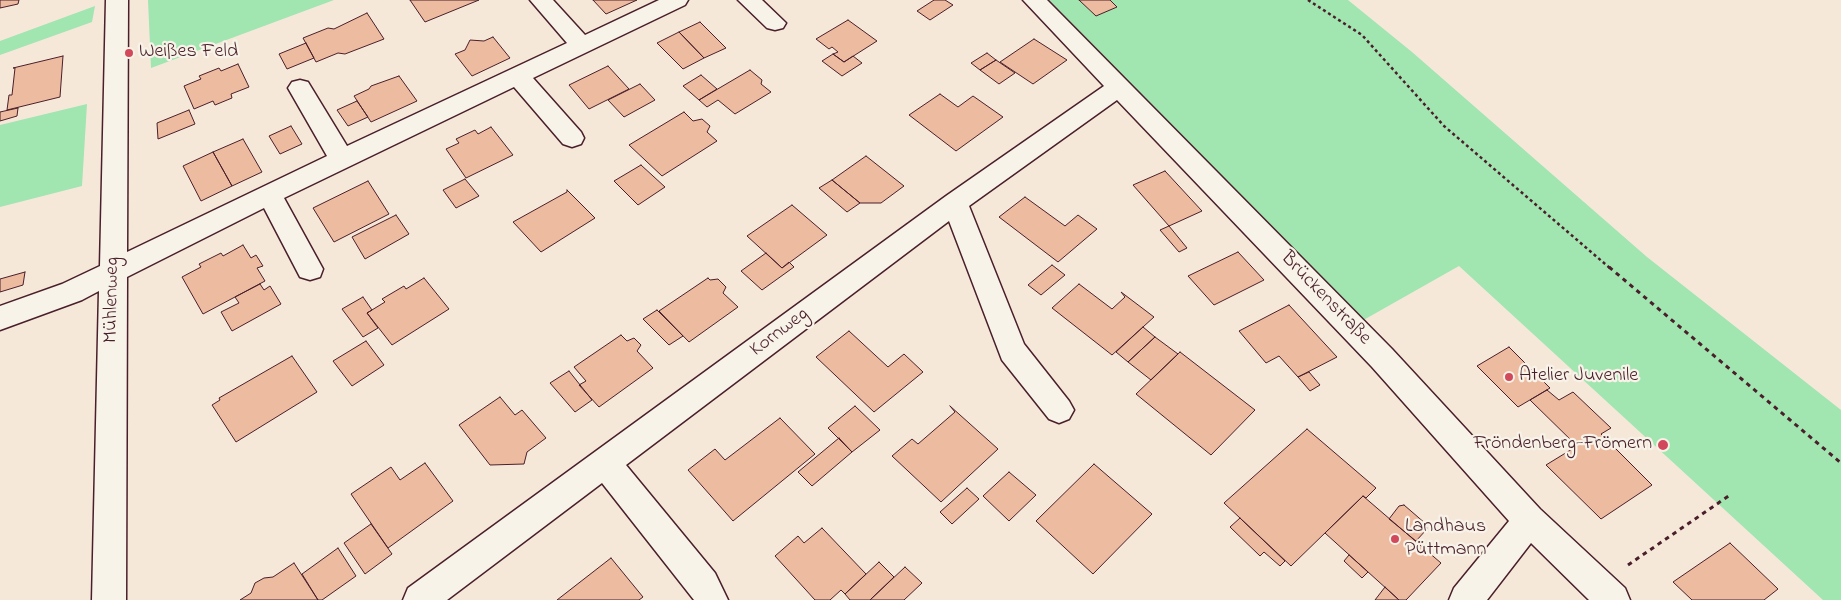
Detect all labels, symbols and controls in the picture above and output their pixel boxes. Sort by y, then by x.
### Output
place label: Weißes Feld [139,41,238,65]
marker: Weißes Feld [123,47,135,59]
street label: Brückenstraße [1274,247,1376,351]
street label: Mühlenweg [100,257,126,343]
street label: Kornweg [746,303,814,363]
place label: Atelier Juvenile [1519,365,1638,389]
marker: Atelier Juvenile [1503,371,1515,383]
place label: Fröndenberg-Frömern [1473,433,1652,457]
marker: Fröndenberg-Frömern [1656,438,1670,452]
place label: Landhaus Püttmann [1405,516,1486,563]
marker: Landhaus Püttmann [1389,533,1401,545]

